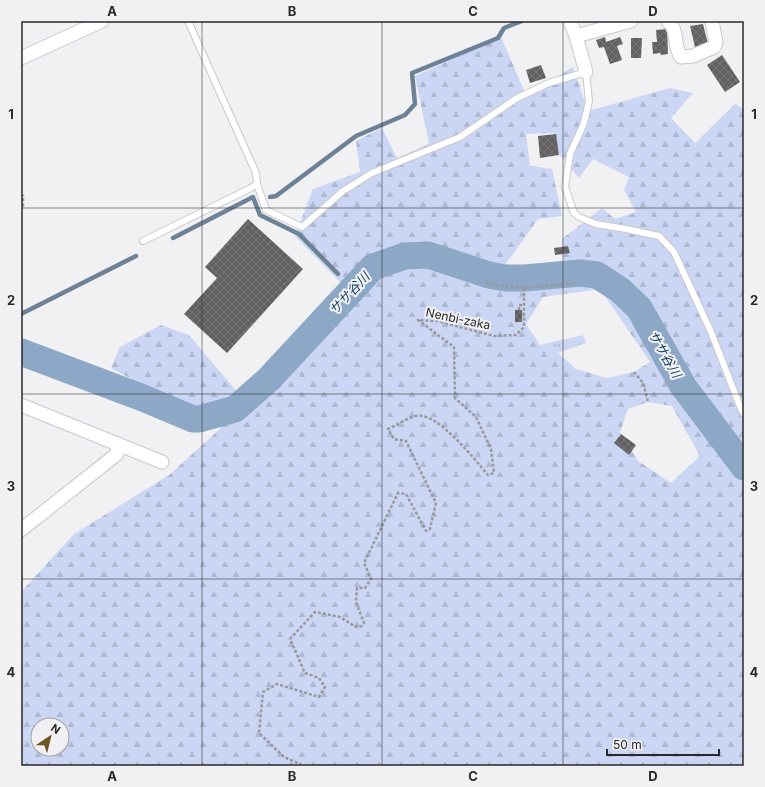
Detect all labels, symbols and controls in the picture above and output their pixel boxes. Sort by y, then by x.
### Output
text: A [107,3,117,19]
text: B [288,3,297,19]
text: C [468,3,478,19]
text: D [648,3,658,19]
text: 1 [8,106,14,122]
text: 1 [751,106,757,122]
water label: ササ谷川 [325,267,374,317]
text: 2 [7,292,15,308]
text: 2 [750,292,758,308]
street label: Nenbi-zaka [424,304,492,333]
water label: ササ谷川 [645,327,686,382]
text: 3 [7,478,15,494]
text: 3 [750,478,758,494]
text: 4 [7,664,16,680]
text: 4 [750,664,759,680]
north arrow [30,717,70,757]
text: N [48,721,63,737]
scale bar [607,731,719,757]
text: 50 m [613,737,642,752]
text: A [107,768,117,784]
text: B [288,768,297,784]
text: C [468,768,478,784]
text: D [648,768,658,784]

